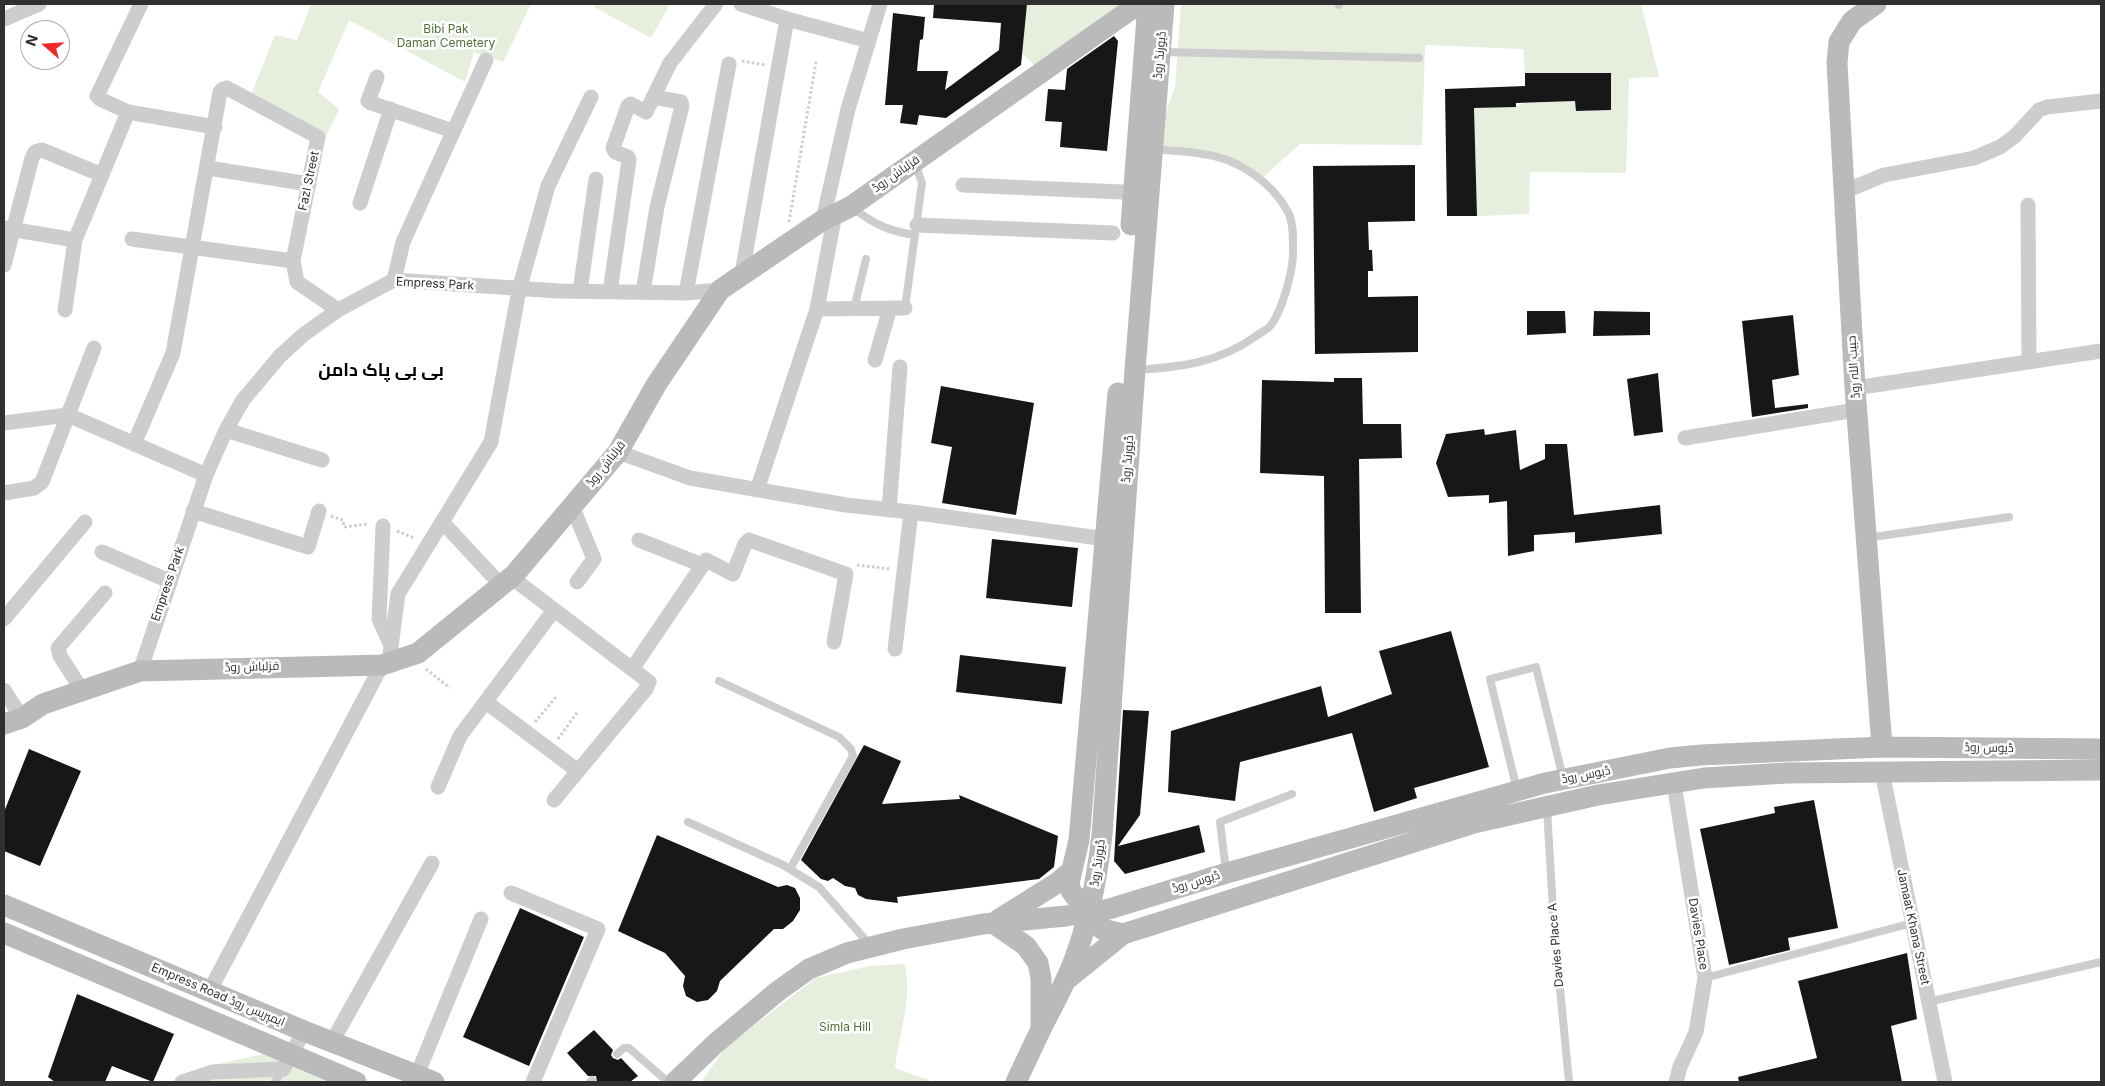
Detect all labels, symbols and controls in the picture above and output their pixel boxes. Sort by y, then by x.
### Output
north arrow [20,20,70,70]
park label: Bibi Pak Daman Cemetery [397,22,495,50]
street label: ڈیورنڈ روڈ [1151,31,1169,79]
text: N [22,32,41,48]
street label: Fazl Street [296,150,322,212]
street label: قزلباش روڈ [869,152,923,196]
street label: Empress Park [396,275,474,293]
street label: حبیب اللہ روڈ [1845,335,1863,399]
district label: بی بی پاک دامن [318,360,444,382]
street label: ڈیورنڈ روڈ [1119,435,1137,483]
street label: قزلباش روڈ [584,438,628,490]
street label: Empress Park [148,545,188,623]
street label: قزلباش روڈ [224,659,280,675]
street label: ڈیوس روڈ [1964,740,2014,756]
street label: ڈیوس روڈ [1560,763,1612,787]
street label: ڈیورنڈ روڈ [1088,838,1108,888]
street label: ڈیوس روڈ [1170,868,1222,896]
street label: Jamaat Khana Street [1894,868,1932,986]
street label: Davies Place [1685,897,1711,971]
street label: Davies Place A [1545,902,1567,988]
street label: Empress Road ایمپریس روڈ [149,960,287,1030]
park label: Simla Hill [819,1020,871,1034]

